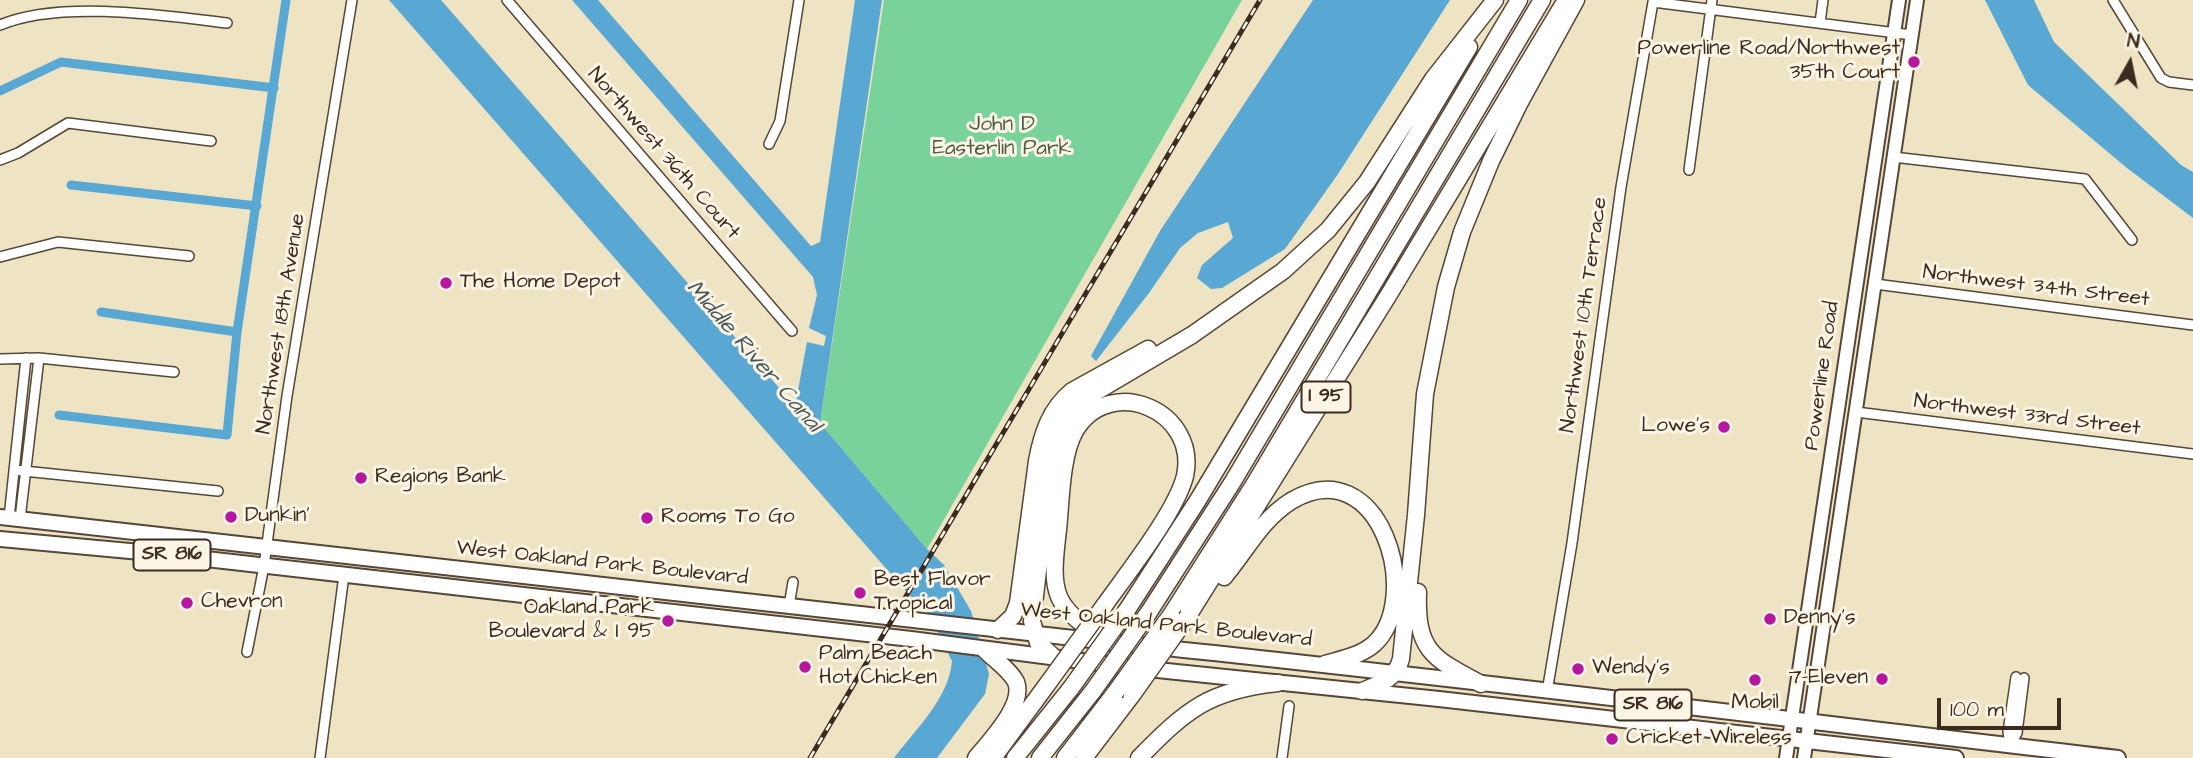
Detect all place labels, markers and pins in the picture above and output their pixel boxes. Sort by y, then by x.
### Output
place label: Powerline Road/Northwest 35th Court [1638,37,1900,87]
marker: Powerline Road/Northwest 35th Court [1906,54,1922,70]
place label: The Home Depot [460,270,621,296]
marker: The Home Depot [438,275,454,291]
place label: Lowe's [1641,414,1710,440]
marker: Lowe's [1716,419,1732,435]
place label: Regions Bank [375,465,506,491]
marker: Regions Bank [353,470,369,486]
place label: Dunkin' [245,504,310,530]
place label: Rooms To Go [661,505,795,531]
marker: Dunkin' [223,509,239,525]
marker: Rooms To Go [639,510,655,526]
place label: Best Flavor Tropical [874,568,991,618]
marker: Best Flavor Tropical [852,585,868,601]
place label: Chevron [201,590,282,616]
marker: Chevron [179,595,195,611]
place label: Oakland Park Boulevard & I 95 [489,596,654,646]
place label: Denny's [1784,606,1855,632]
marker: Denny's [1762,611,1778,627]
marker: Oakland Park Boulevard & I 95 [660,613,676,629]
place label: Palm Beach Hot Chicken [819,642,937,692]
place label: Wendy's [1592,656,1670,682]
marker: Palm Beach Hot Chicken [797,659,813,675]
marker: Wendy's [1570,661,1586,677]
place label: 7-Eleven [1789,666,1868,692]
marker: 7-Eleven [1874,671,1890,687]
marker: Mobil [1747,672,1763,688]
place label: Mobil [1731,691,1779,717]
place label: Cricket Wireless [1626,726,1792,752]
marker: Cricket Wireless [1604,731,1620,747]

